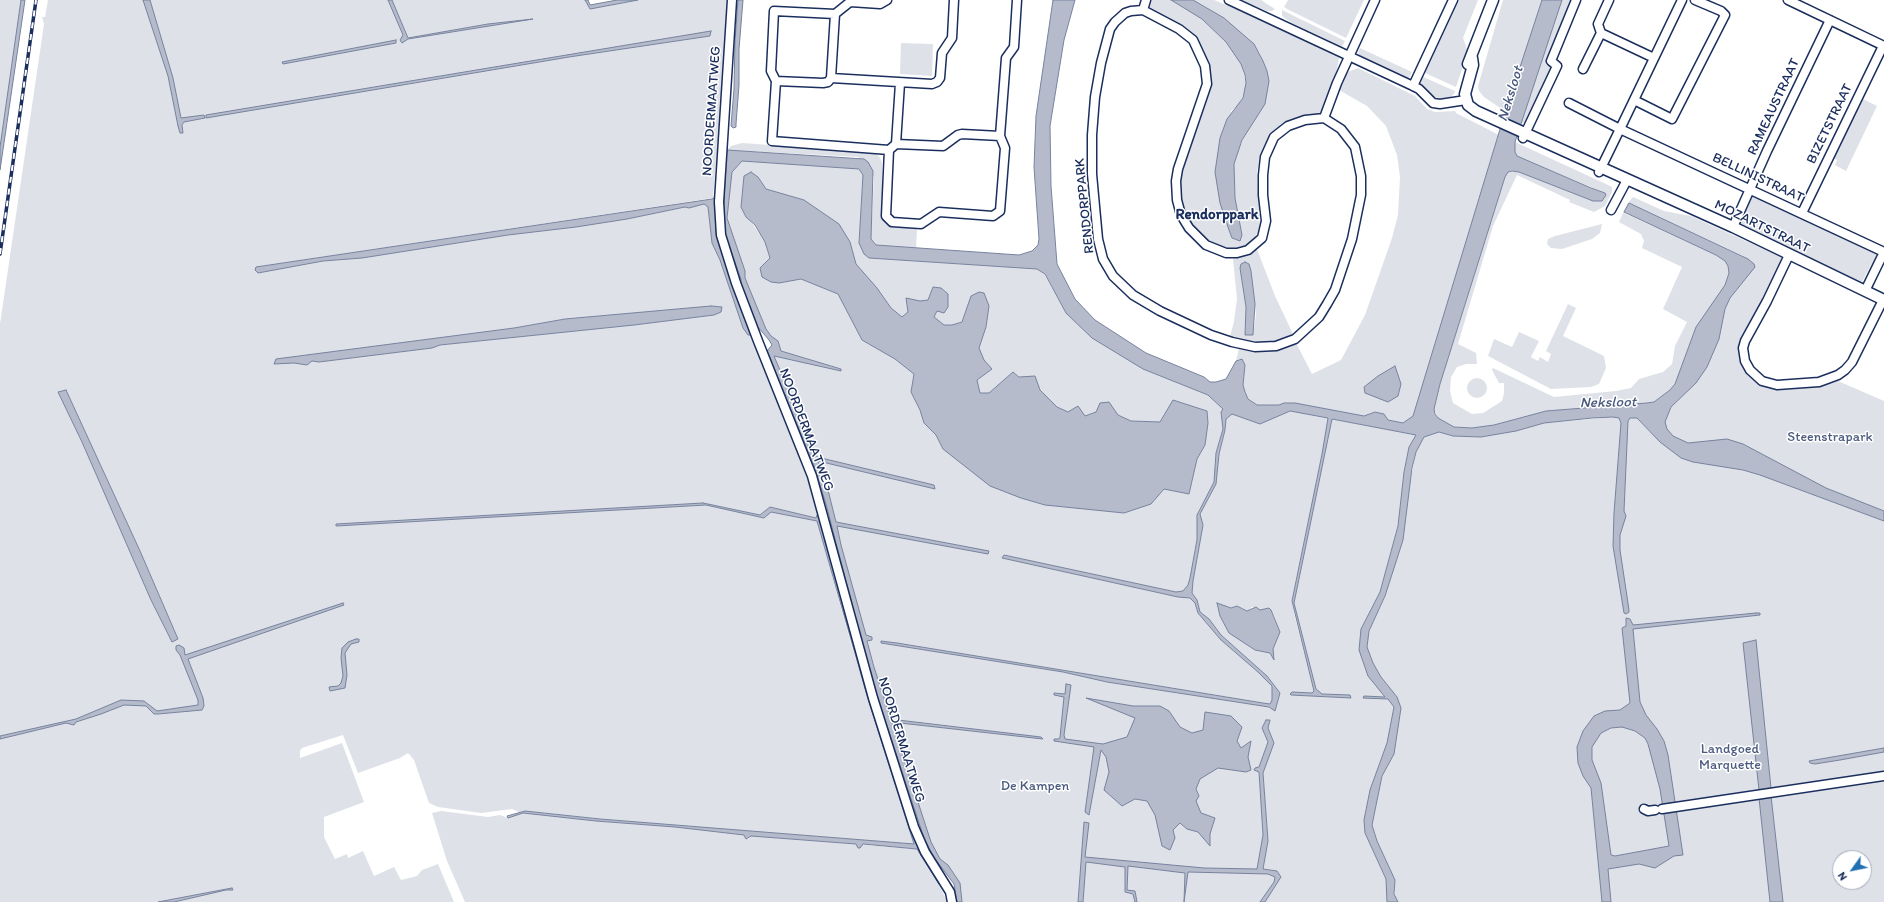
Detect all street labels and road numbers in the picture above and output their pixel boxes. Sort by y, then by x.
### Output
street label: NOORDERMAATWEG [699,45,725,177]
street label: RAMEAUSTRAAT [1744,56,1804,158]
street label: BIZETSTRAAT [1803,81,1857,167]
street label: BELLINISTRAAT [1710,149,1806,207]
street label: RENDORPPARK [1072,157,1098,255]
street label: MOZARTSTRAAT [1711,197,1813,257]
street label: NOORDERMAATWEG [775,366,837,494]
street label: NOORDERMAATWEG [874,675,928,805]

